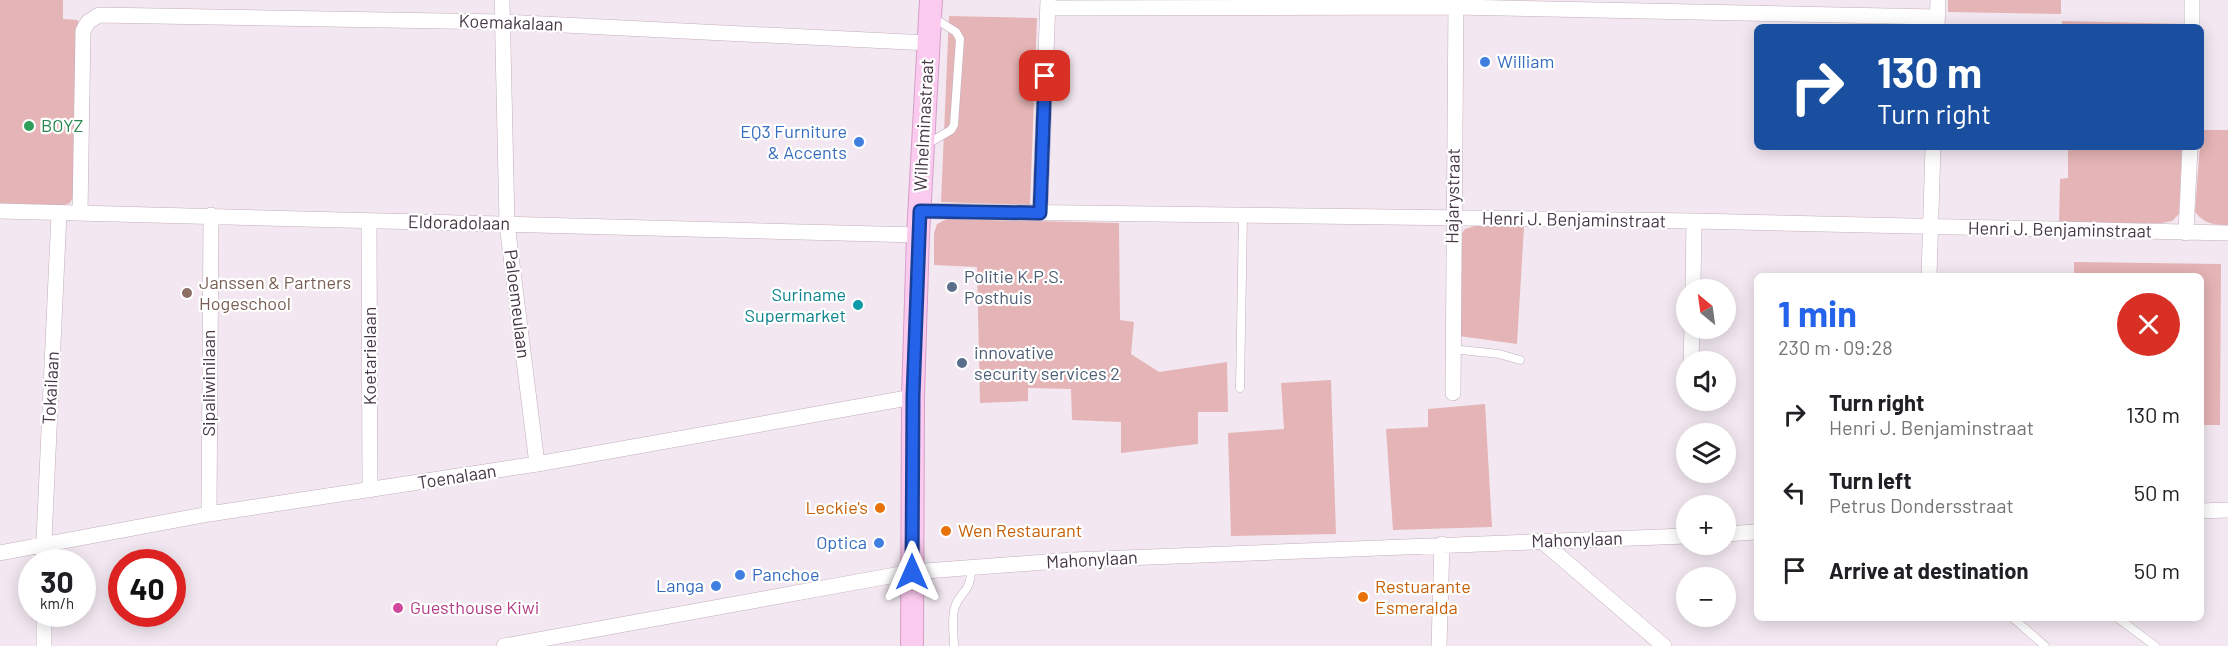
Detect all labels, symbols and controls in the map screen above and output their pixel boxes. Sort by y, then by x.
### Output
street label: Koemakalaan [458,9,564,35]
text: 130 m [1877,46,1982,96]
icon: right [1778,48,1856,126]
pin [1019,50,1070,101]
place label: William [1497,50,1554,72]
marker: William [1478,55,1492,69]
street label: Wilhelminastraat [909,58,937,192]
icon: arrive [1028,59,1061,92]
text: Turn right [1877,97,1991,129]
place label: BOYZ [41,114,83,136]
marker: BOYZ [22,119,36,133]
place label: EQ3 Furniture & Accents [740,120,847,163]
marker: EQ3 Furniture & Accents [852,135,866,149]
street label: Hajarystraat [1440,148,1464,244]
street label: Henri J. Benjaminstraat [1482,206,1666,232]
street label: Eldoradolaan [408,210,510,234]
street label: Henri J. Benjaminstraat [1968,216,2152,242]
street label: Paloemeulaan [500,248,536,360]
place label: Politie K.P.S. Posthuis [964,265,1064,308]
place label: Janssen & Partners Hogeschool [199,271,351,314]
north arrow [1676,279,1736,339]
map controls [1676,279,1736,627]
marker: Politie K.P.S. Posthuis [945,280,959,294]
place label: Suriname Supermarket [745,283,846,326]
marker: Janssen & Partners Hogeschool [180,286,194,300]
text: 1 min [1778,291,1857,334]
button: close [2117,293,2180,356]
marker: Suriname Supermarket [851,298,865,312]
street label: Koetarielaan [358,307,380,405]
street label: Sipaliwinilaan [197,329,219,437]
text: 230 m · 09:28 [1778,335,1893,359]
place label: innovative security services 2 [974,341,1120,384]
street label: Tokailaan [37,351,63,425]
button: sound [1676,351,1736,411]
marker: innovative security services 2 [955,356,969,370]
text: Turn right [1829,389,1924,415]
icon: right [1778,398,1811,431]
text: 130 m [2126,401,2180,427]
text: Henri J. Benjaminstraat [1829,415,2034,439]
button: layers [1676,423,1736,483]
street label: Toenalaan [416,459,498,493]
text: Turn left [1829,467,1912,493]
icon: left [1778,476,1811,509]
text: 50 m [2134,479,2180,505]
text: Petrus Dondersstraat [1829,493,2014,517]
button: + [1676,495,1736,555]
place label: Leckie's [805,496,868,518]
marker: Leckie's [873,501,887,515]
place label: Wen Restaurant [958,519,1082,541]
marker: Wen Restaurant [939,524,953,538]
street label: Mahonylaan [1531,526,1623,552]
place label: Optica [816,531,867,553]
marker: Optica [872,536,886,550]
position arrow [880,540,944,604]
street label: Mahonylaan [1046,546,1138,572]
speed limit sign: 40 [108,549,186,627]
icon: arrive [1778,554,1811,587]
text: Arrive at destination [1829,557,2028,583]
text: 50 m [2134,557,2180,583]
text: 30 [40,563,74,599]
place label: Panchoe [752,563,820,585]
button: − [1676,567,1736,627]
marker: Panchoe [733,568,747,582]
place label: Langa [656,574,704,596]
place label: Restuarante Esmeralda [1375,575,1471,618]
marker: Langa [709,579,723,593]
marker: Restuarante Esmeralda [1356,590,1370,604]
text: km/h [40,594,74,612]
place label: Guesthouse Kiwi [410,596,539,618]
marker: Guesthouse Kiwi [391,601,405,615]

